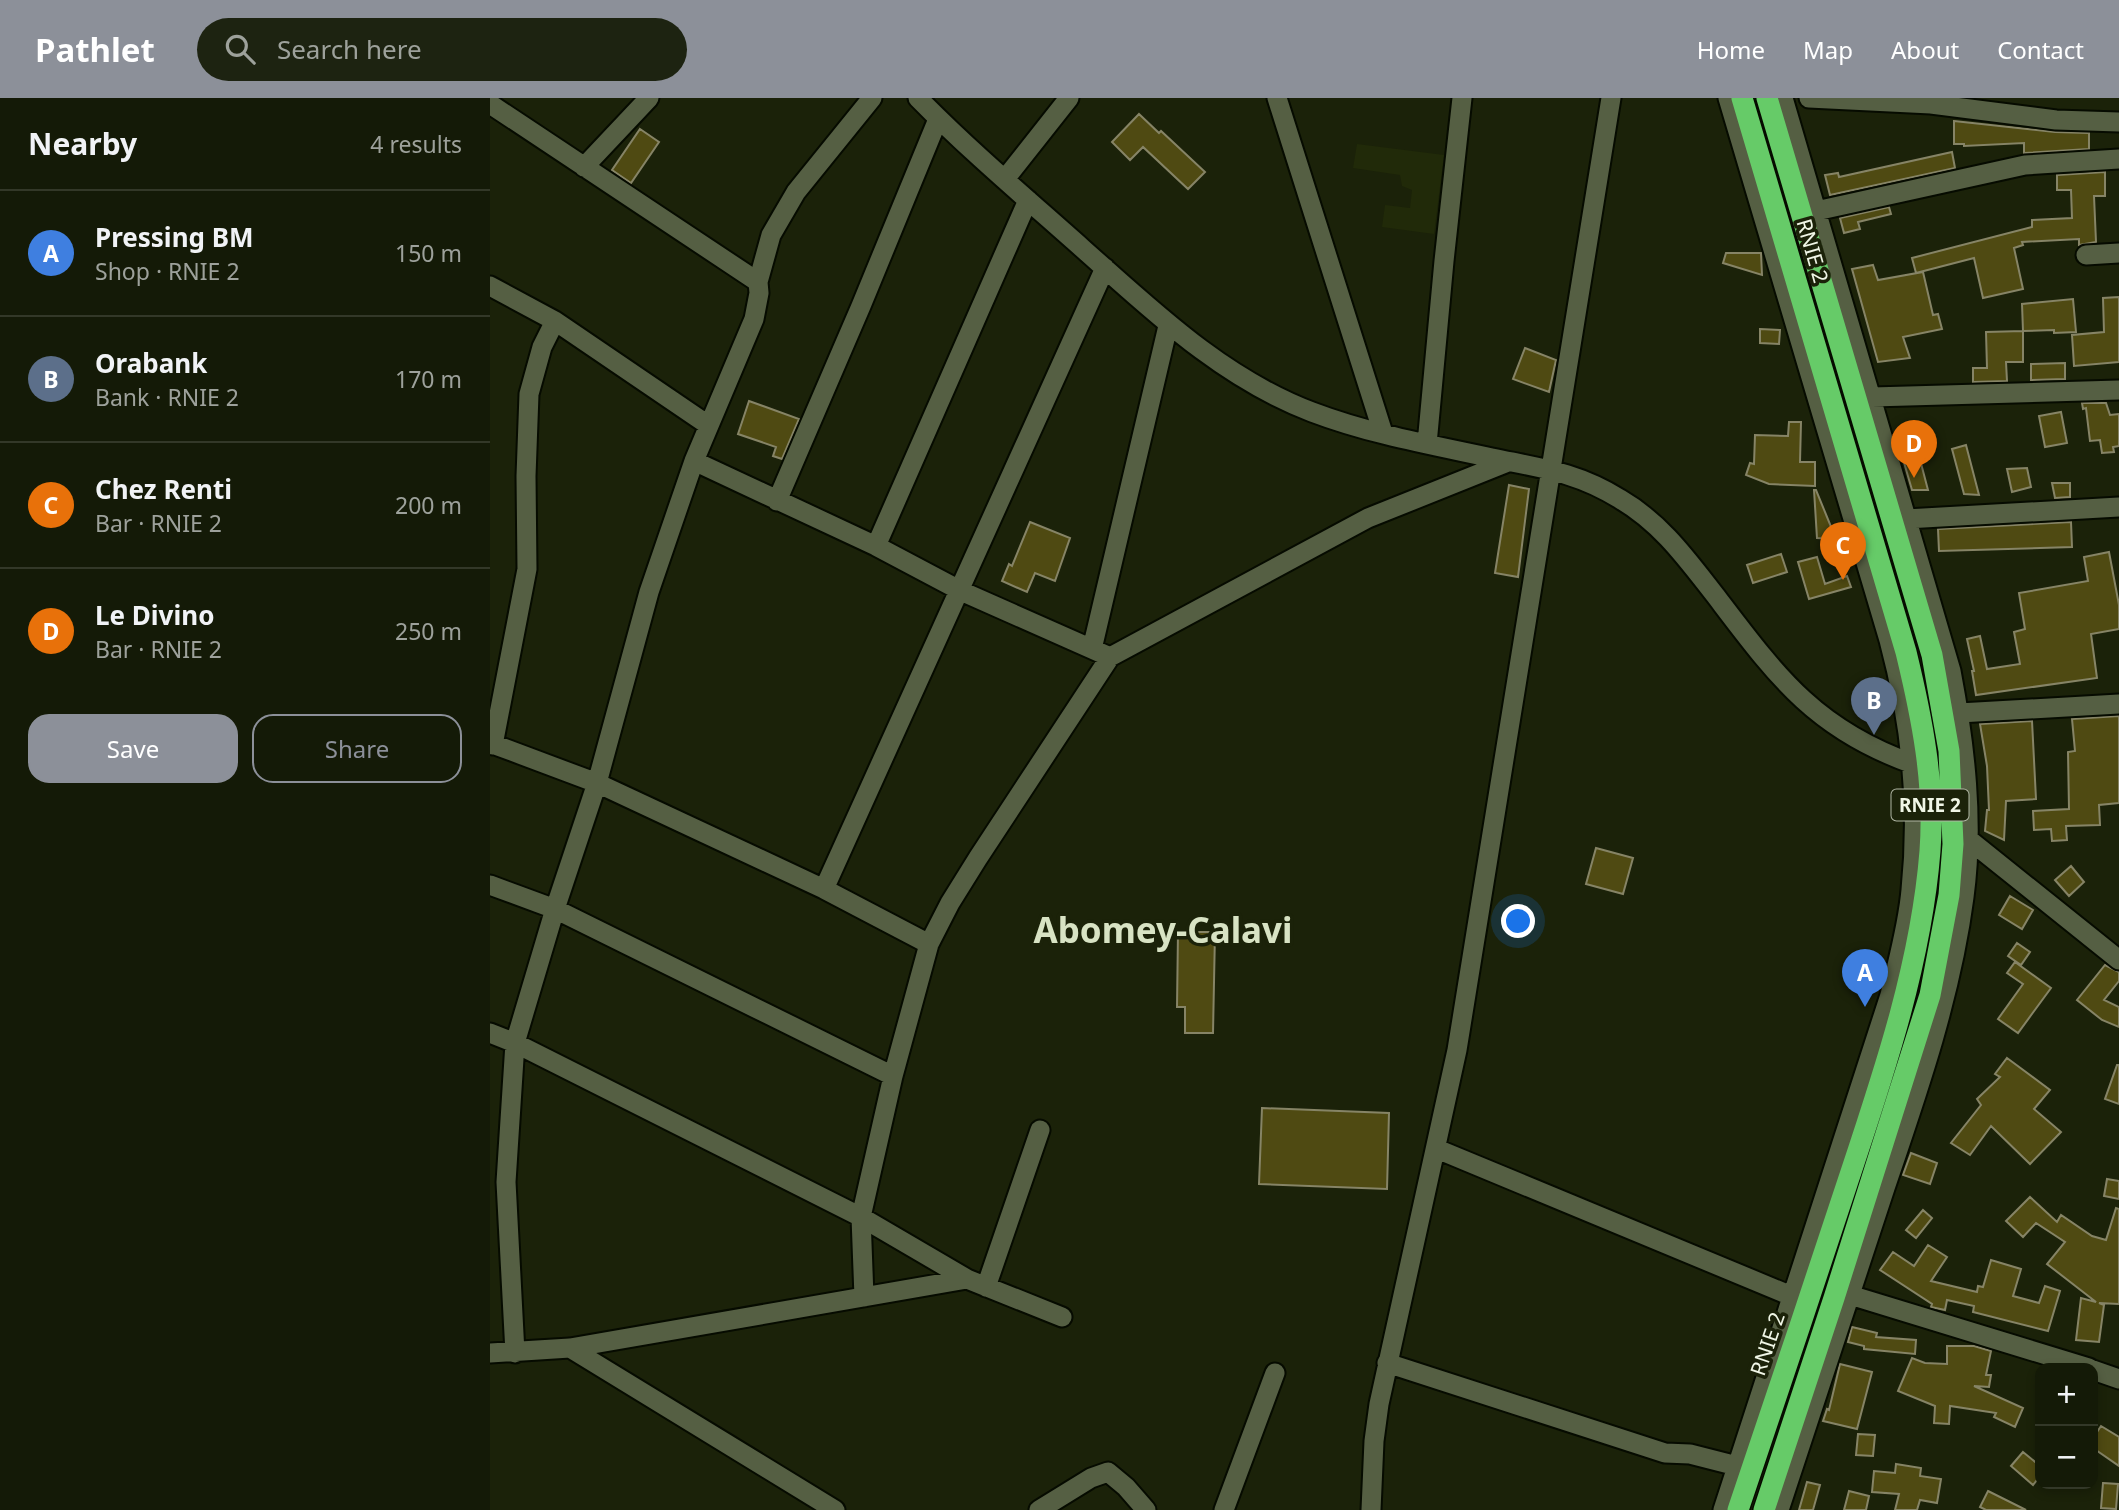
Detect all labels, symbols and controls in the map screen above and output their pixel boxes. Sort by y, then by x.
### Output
search box [197,18,687,81]
text: Pathlet [35,27,155,72]
icon: search [221,30,259,68]
text: Search here [277,31,422,67]
text: Home [1697,33,1765,66]
text: Map [1803,33,1853,66]
text: About [1891,33,1959,66]
text: Contact [1997,33,2084,66]
text: Nearby [28,123,137,164]
text: 4 results [370,128,462,160]
street label: RNIE 2 [1791,215,1835,286]
text: Pressing BM [95,219,254,255]
text: A [43,237,59,269]
text: 150 m [395,237,462,269]
text: Shop · RNIE 2 [95,255,240,287]
text: Orabank [95,345,207,381]
text: B [43,363,59,395]
text: 170 m [395,363,462,395]
text: Bank · RNIE 2 [95,381,239,413]
pin: D [1891,420,1937,478]
text: Chez Renti [95,471,232,507]
text: C [44,489,58,521]
text: 200 m [395,489,462,521]
text: Bar · RNIE 2 [95,507,222,539]
pin: C [1820,522,1866,580]
text: Le Divino [95,597,214,633]
text: D [43,615,59,647]
text: 250 m [395,615,462,647]
text: Bar · RNIE 2 [95,633,222,665]
pin: B [1851,677,1897,735]
button: Save [28,714,238,783]
button: Share [252,714,462,783]
road number: RNIE 2 [1892,790,1968,820]
your location [1501,904,1535,938]
district label: Abomey-Calavi [1033,906,1293,953]
pin: A [1842,949,1888,1007]
street label: RNIE 2 [1743,1308,1791,1379]
map controls [2035,1363,2098,1489]
button: + [2035,1363,2098,1426]
button: − [2035,1426,2098,1489]

